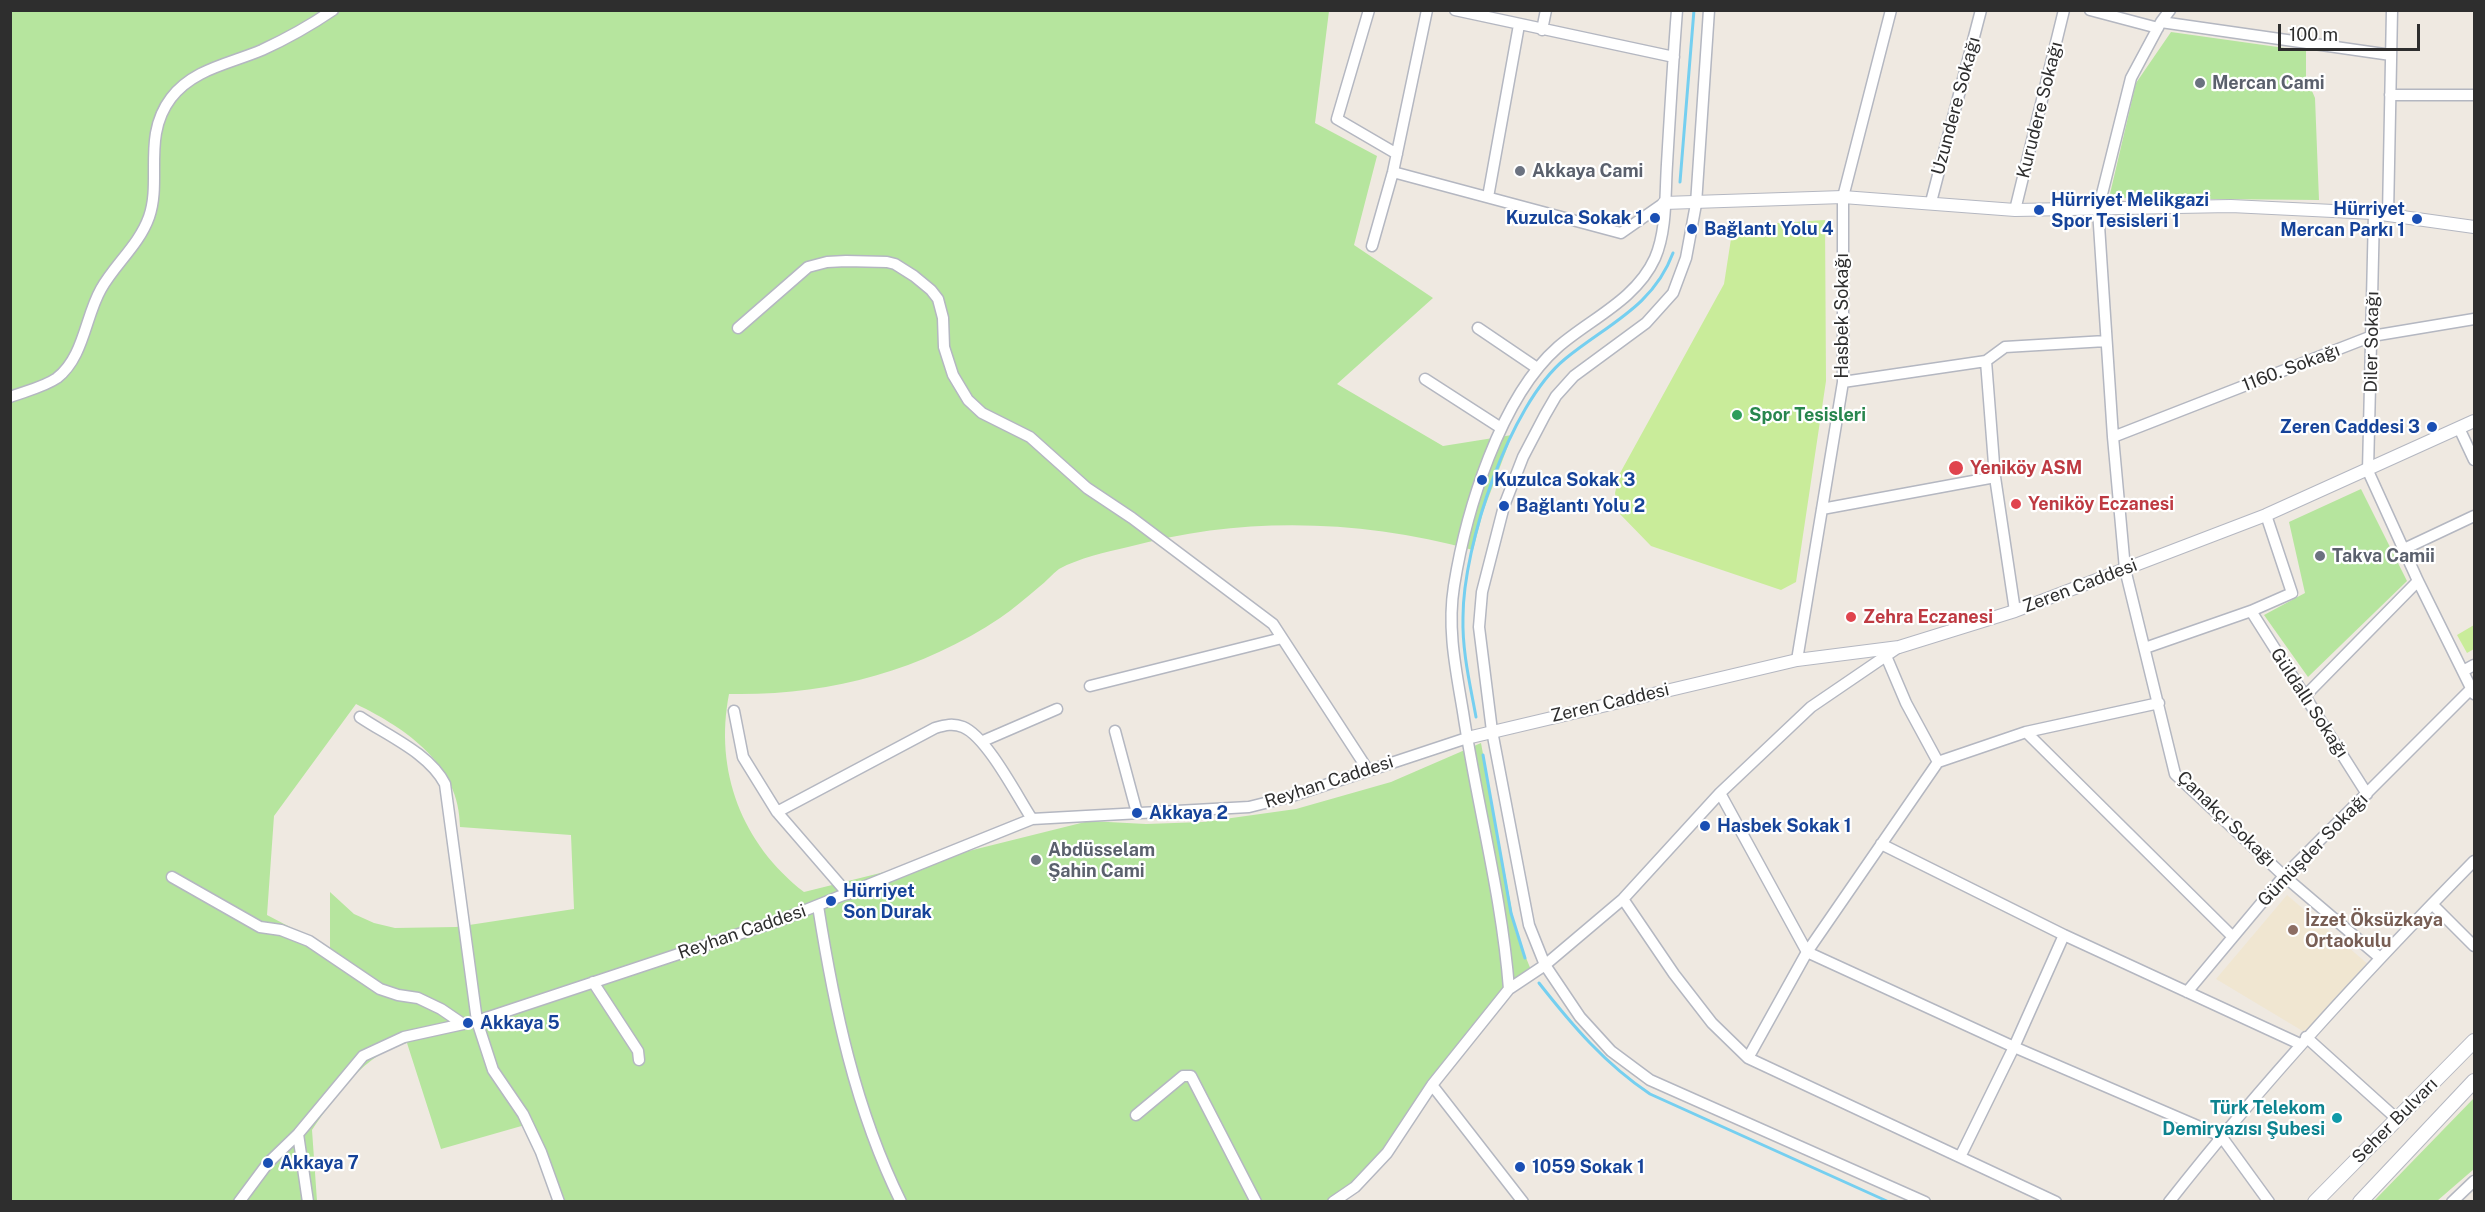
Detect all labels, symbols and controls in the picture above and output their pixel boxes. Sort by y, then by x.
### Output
scale bar [2281,12,2424,50]
text: 100 m [2289,24,2338,45]
street label: Uzundere Sokağı [1927,35,1985,177]
street label: Kurudere Sokağı [2013,40,2067,180]
place label: Mercan Cami [2212,72,2325,94]
marker: Mercan Cami [2193,76,2207,90]
place label: Akkaya Cami [1532,160,1643,182]
marker: Akkaya Cami [1513,164,1527,178]
place label: Hürriyet Melikgazi Spor Tesisleri 1 [2051,189,2209,232]
place label: Hürriyet Mercan Parkı 1 [2280,198,2405,240]
marker: Hürriyet Melikgazi Spor Tesisleri 1 [2032,203,2046,217]
place label: Kuzulca Sokak 1 [1506,207,1643,229]
marker: Kuzulca Sokak 1 [1648,211,1662,225]
marker: Hürriyet Mercan Parkı 1 [2410,212,2424,226]
place label: Bağlantı Yolu 4 [1704,218,1834,240]
marker: Bağlantı Yolu 4 [1685,222,1699,236]
street label: Hasbek Sokağı [1831,253,1853,379]
street label: Diler Sokağı [2360,291,2384,393]
street label: 1160. Sokağı [2239,339,2343,397]
place label: Spor Tesisleri [1749,404,1866,426]
marker: Spor Tesisleri [1730,408,1744,422]
place label: Zeren Caddesi 3 [2280,416,2420,438]
marker: Zeren Caddesi 3 [2425,420,2439,434]
place label: Yeniköy ASM [1970,457,2082,479]
marker: Yeniköy ASM [1947,459,1965,477]
place label: Kuzulca Sokak 3 [1494,469,1636,491]
marker: Kuzulca Sokak 3 [1475,473,1489,487]
place label: Yeniköy Eczanesi [2028,493,2174,515]
place label: Bağlantı Yolu 2 [1516,495,1645,517]
marker: Yeniköy Eczanesi [2009,497,2023,511]
marker: Bağlantı Yolu 2 [1497,499,1511,513]
place label: Takva Camii [2332,545,2435,567]
marker: Takva Camii [2313,549,2327,563]
street label: Zeren Caddesi [2020,554,2140,618]
place label: Zehra Eczanesi [1863,606,1993,628]
marker: Zehra Eczanesi [1844,610,1858,624]
street label: Güldallı Sokağı [2266,644,2352,762]
street label: Zeren Caddesi [1549,679,1671,727]
street label: Reyhan Caddesi [1262,751,1396,813]
street label: Çanakçı Sokağı [2172,767,2280,871]
street label: Gümüşder Sokağı [2254,789,2372,911]
place label: Akkaya 2 [1149,802,1228,824]
marker: Akkaya 2 [1130,806,1144,820]
place label: Hasbek Sokak 1 [1717,815,1851,837]
marker: Hasbek Sokak 1 [1698,819,1712,833]
place label: Abdüsselam Şahin Cami [1048,839,1155,882]
marker: Abdüsselam Şahin Cami [1029,853,1043,867]
place label: Hürriyet Son Durak [843,880,932,922]
marker: Hürriyet Son Durak [824,894,838,908]
street label: Reyhan Caddesi [675,900,809,964]
place label: İzzet Öksüzkaya Ortaokulu [2305,909,2443,952]
marker: İzzet Öksüzkaya Ortaokulu [2286,923,2300,937]
place label: Akkaya 5 [480,1012,560,1034]
marker: Akkaya 5 [461,1016,475,1030]
street label: Seher Bulvarı [2348,1074,2442,1168]
place label: Türk Telekom Demiryazısı Şubesi [2162,1097,2325,1140]
marker: Türk Telekom Demiryazısı Şubesi [2330,1111,2344,1125]
place label: Akkaya 7 [280,1152,359,1174]
marker: Akkaya 7 [261,1156,275,1170]
place label: 1059 Sokak 1 [1532,1156,1645,1178]
marker: 1059 Sokak 1 [1513,1160,1527,1174]

